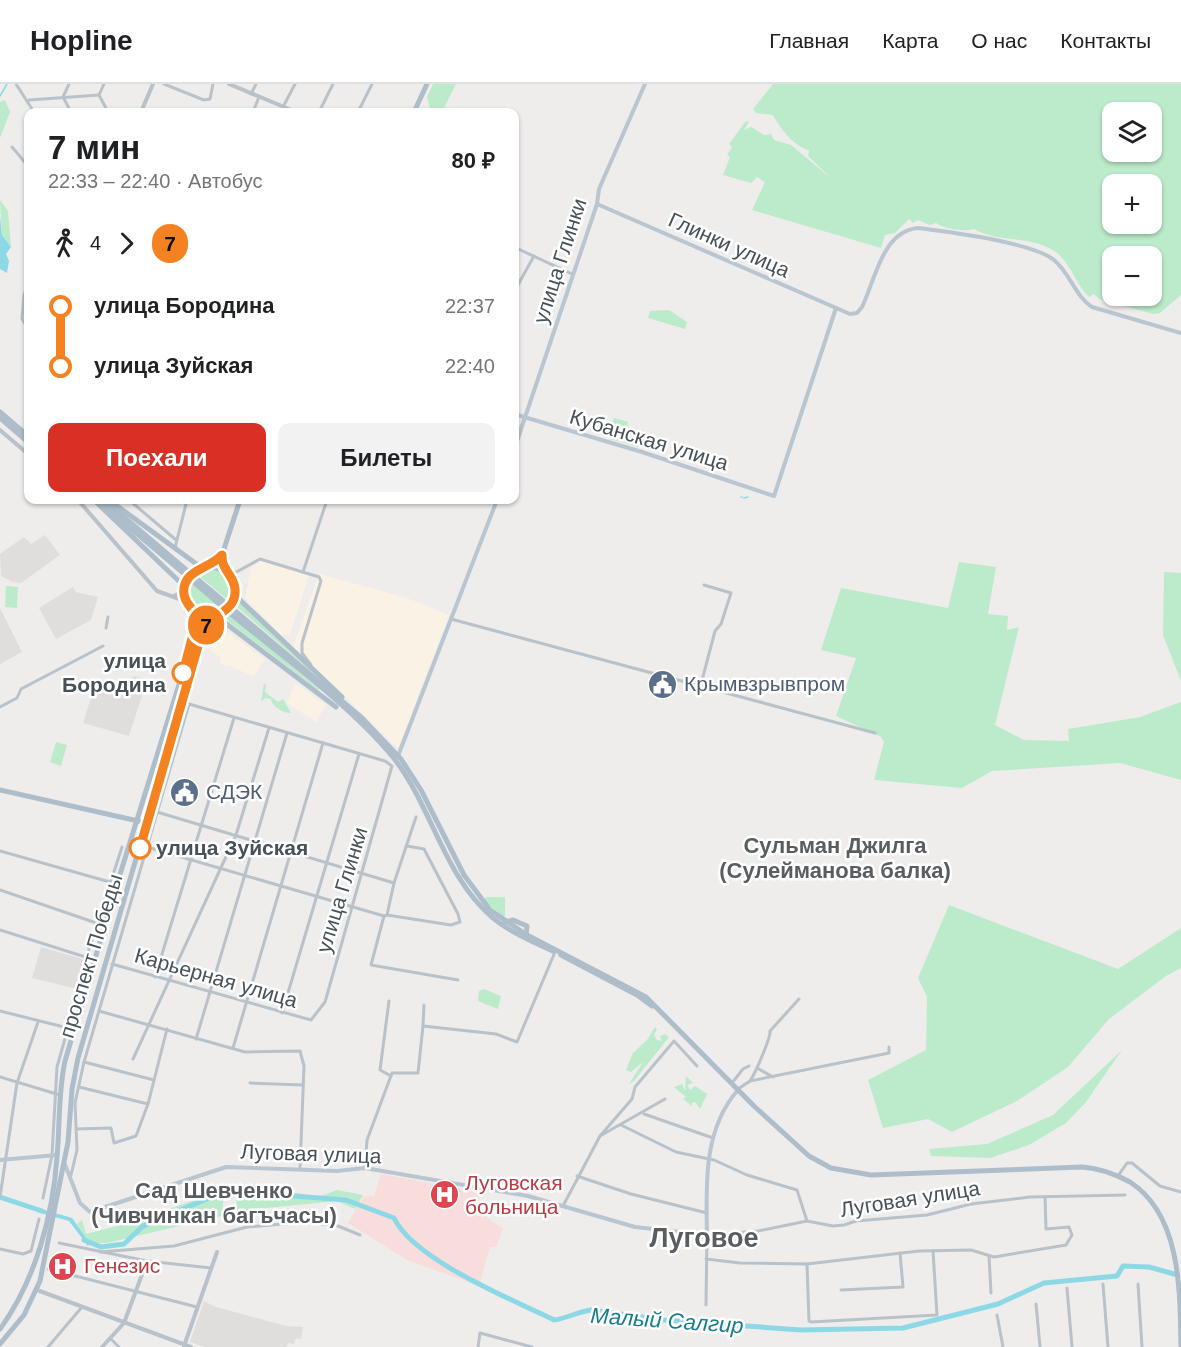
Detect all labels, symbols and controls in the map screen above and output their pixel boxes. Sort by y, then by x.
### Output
text: Hopline [30,25,133,56]
text: Главная [769,29,849,52]
text: Карта [882,29,938,52]
text: О нас [971,29,1027,52]
text: Контакты [1060,29,1151,52]
map controls [1102,102,1162,306]
button: layers [1102,102,1162,162]
text: 7 мин [48,129,140,166]
text: 80 ₽ [452,148,495,173]
text: 22:33 – 22:40 · Автобус [48,170,262,192]
button: + [1102,174,1162,234]
street label: улица Глинки [528,195,591,326]
street label: Глинки улица [665,208,794,282]
icon: walk [48,227,81,260]
icon: forward [110,227,143,260]
text: 4 [90,232,101,254]
text: 7 [164,232,176,255]
button: − [1102,246,1162,306]
text: улица Бородина [94,293,274,318]
text: 22:37 [445,295,495,317]
text: улица Зуйская [94,353,253,378]
text: 22:40 [445,355,495,377]
street label: Кубанская улица [567,404,731,475]
button: Поехали [48,423,266,492]
button: Билеты [278,423,495,492]
line badge: 7 [186,606,226,644]
text: 7 [200,614,212,637]
place label: улица Бородина [62,649,166,696]
marker: улица Бородина [172,662,194,684]
public building icon: Крымвзрывпром [647,668,679,700]
place label: Крымвзрывпром [684,672,845,695]
public building icon: СДЭК [169,776,201,808]
place label: СДЭК [206,780,263,803]
street label: улица Глинки [311,824,372,956]
district label: Сульман Джилга (Сулейманова балка) [719,833,951,883]
place label: улица Зуйская [156,836,308,859]
marker: улица Зуйская [129,837,151,859]
street label: проспект Победы [55,871,126,1041]
street label: Карьерная улица [132,943,300,1012]
street label: Луговая улица [240,1140,382,1167]
place label: Луговская больница [465,1171,563,1218]
street label: Луговая улица [839,1176,982,1221]
district label: Сад Шевченко (Чивчинкан багъчасы) [91,1178,337,1228]
hospital icon: Луговская больница [428,1179,460,1211]
district label: Луговое [649,1223,759,1253]
hospital icon: Генезис [47,1250,79,1282]
place label: Генезис [84,1254,160,1277]
water label: Малый Салгир [590,1303,744,1338]

